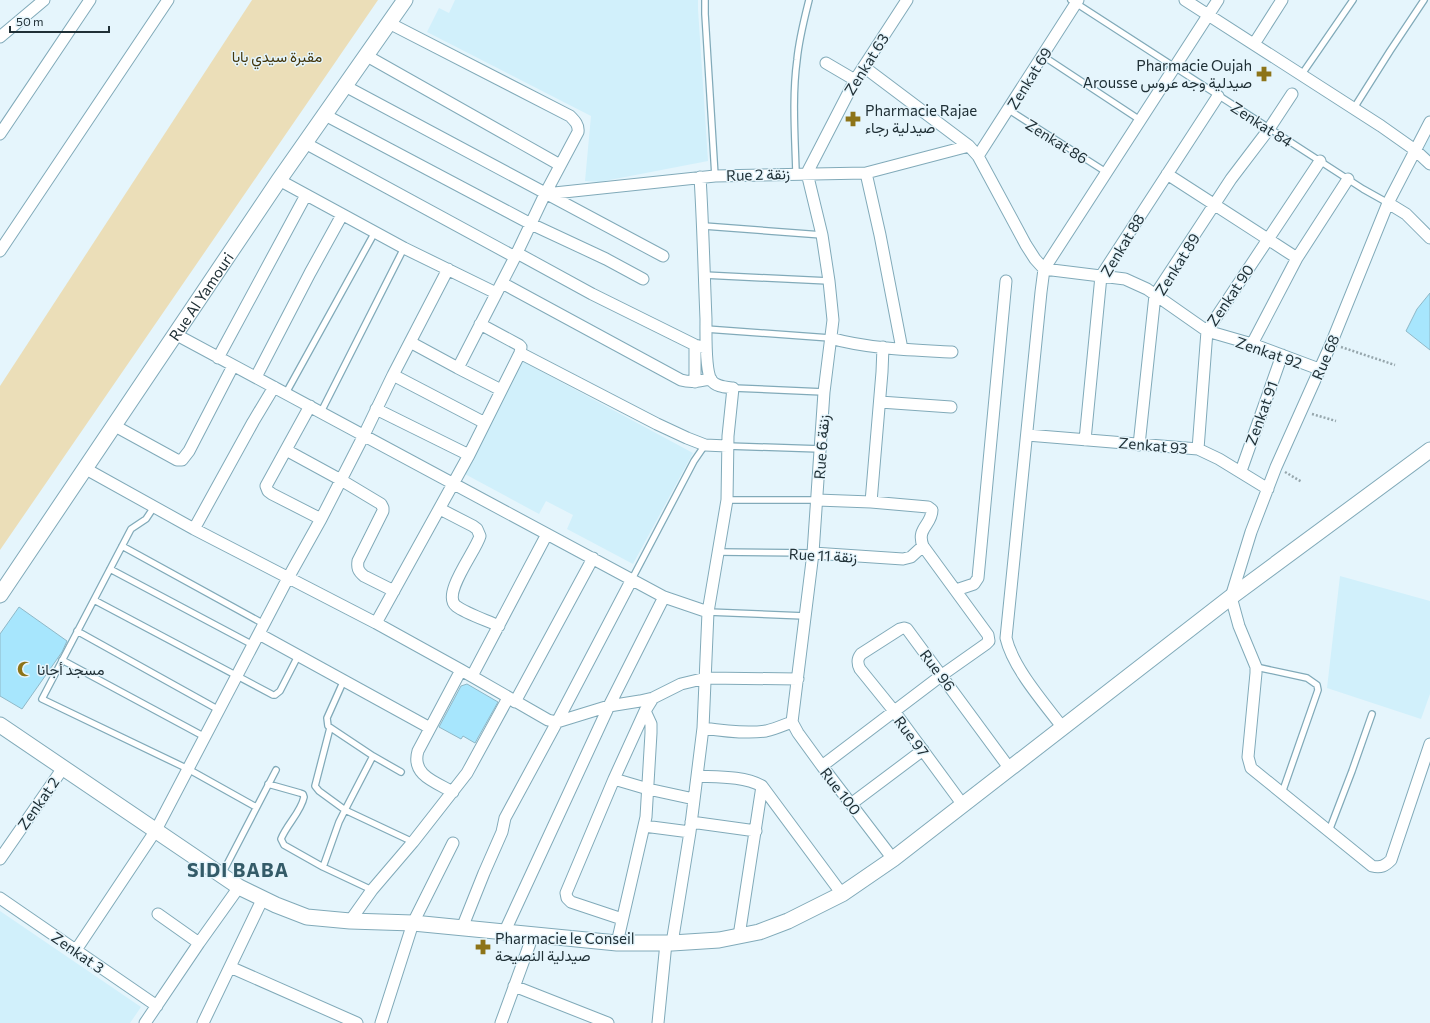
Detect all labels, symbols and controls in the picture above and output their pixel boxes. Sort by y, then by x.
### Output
scale bar [10,8,109,34]
text: 50 m [16,14,44,28]
street label: Zenkat 63 [840,30,892,98]
street label: Zenkat 69 [1003,44,1055,112]
park label: مقبرة سيدي بابا [232,47,322,70]
place label: Pharmacie Oujah Arousse صيدلية وجه عروس [1083,56,1252,93]
pharmacy icon: Pharmacie Oujah Arousse صيدلية وجه عروس [1255,65,1273,83]
street label: Zenkat 84 [1228,97,1296,151]
place label: Pharmacie Rajae صيدلية رجاء [865,101,977,137]
pharmacy icon: Pharmacie Rajae صيدلية رجاء [844,110,862,128]
street label: Zenkat 86 [1023,115,1091,167]
street label: Rue 2 زنقة [726,164,790,185]
street label: Zenkat 88 [1096,210,1148,280]
street label: Zenkat 89 [1151,230,1203,298]
street label: Rue Al Yamouri [165,249,237,344]
street label: Zenkat 90 [1203,261,1257,329]
street label: Zenkat 92 [1233,332,1305,372]
street label: Rue 68 [1307,332,1343,382]
street label: Zenkat 91 [1241,378,1281,448]
street label: Rue 6 زنقة [810,414,833,480]
street label: Zenkat 93 [1118,433,1188,457]
street label: Rue 11 زنقة [788,544,858,567]
street label: Rue 96 [917,646,959,694]
mosque icon: مسجد أجانا [16,660,34,678]
place label: مسجد أجانا [37,660,104,679]
street label: Rue 97 [891,712,933,760]
street label: Rue 100 [817,764,865,818]
street label: Zenkat 2 [13,773,63,833]
district label: SIDI BABA [187,858,289,881]
street label: Zenkat 3 [48,927,108,977]
place label: Pharmacie le Conseil صيدلية النصيحة [495,929,635,965]
pharmacy icon: Pharmacie le Conseil صيدلية النصيحة [474,938,492,956]

